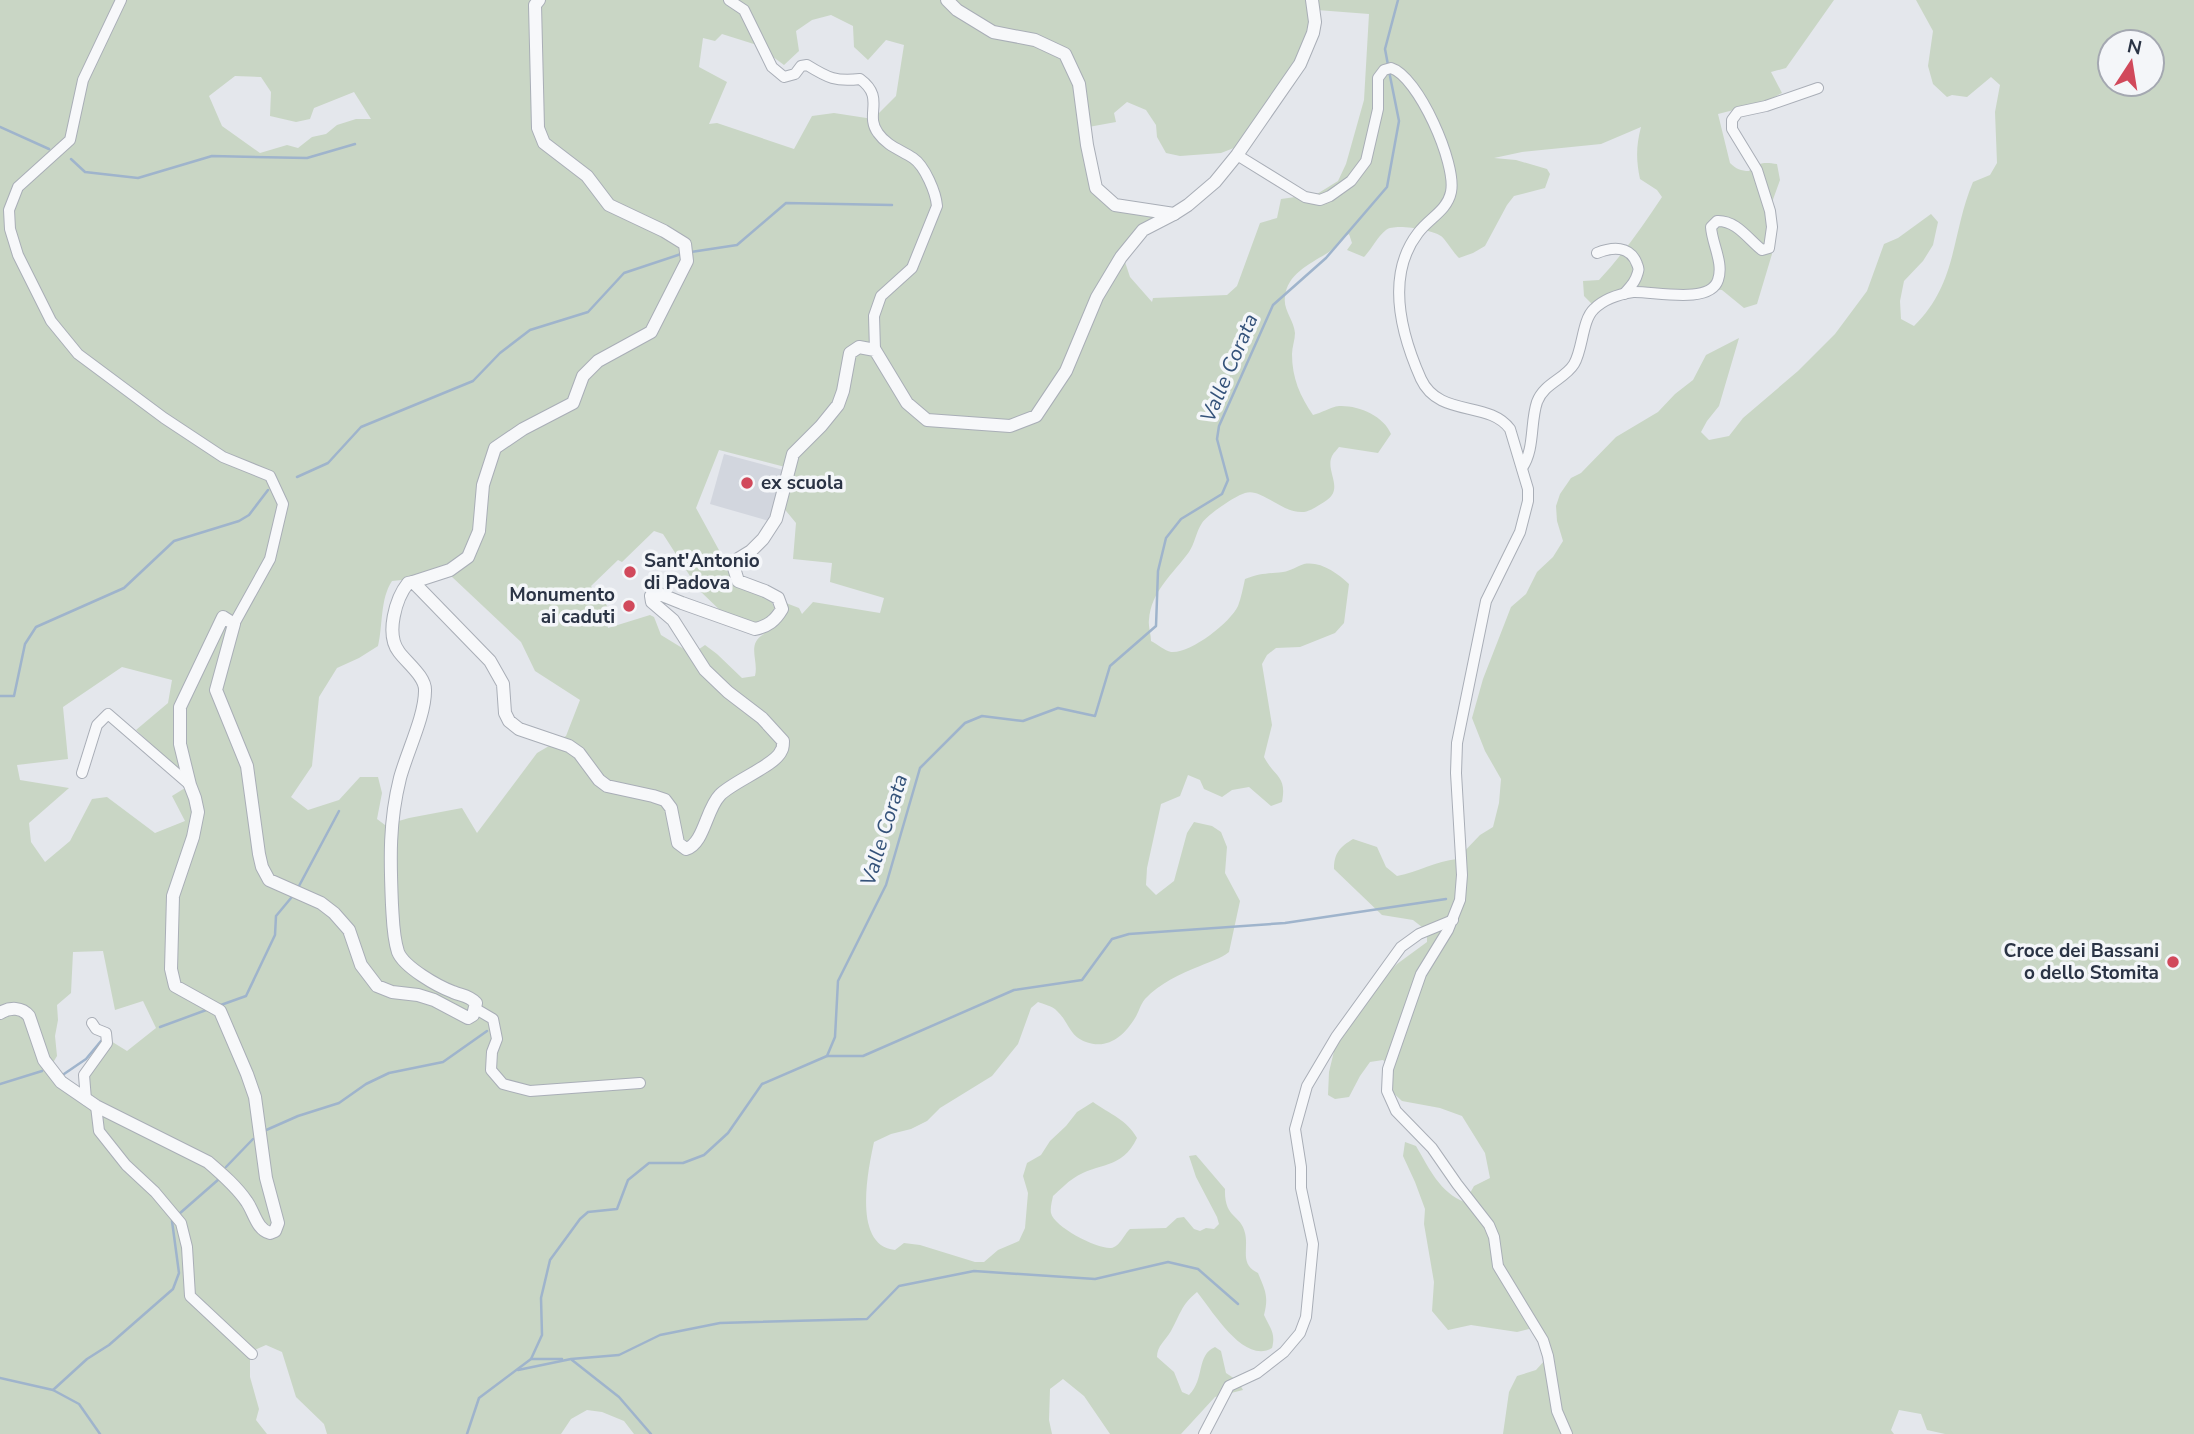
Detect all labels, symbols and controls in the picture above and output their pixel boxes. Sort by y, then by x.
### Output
north arrow [2096,28,2166,98]
text: N [2125,33,2144,62]
water label: Valle Corata [1194,309,1264,427]
place label: ex scuola [761,470,843,496]
marker: ex scuola [739,475,755,491]
place label: Sant'Antonio di Padova [644,548,760,596]
marker: Sant'Antonio di Padova [622,564,638,580]
place label: Monumento ai caduti [509,582,615,630]
marker: Monumento ai caduti [621,598,637,614]
water label: Valle Corata [854,771,914,889]
place label: Croce dei Bassani o dello Stomita [2004,938,2159,986]
marker: Croce dei Bassani o dello Stomita [2165,954,2181,970]

